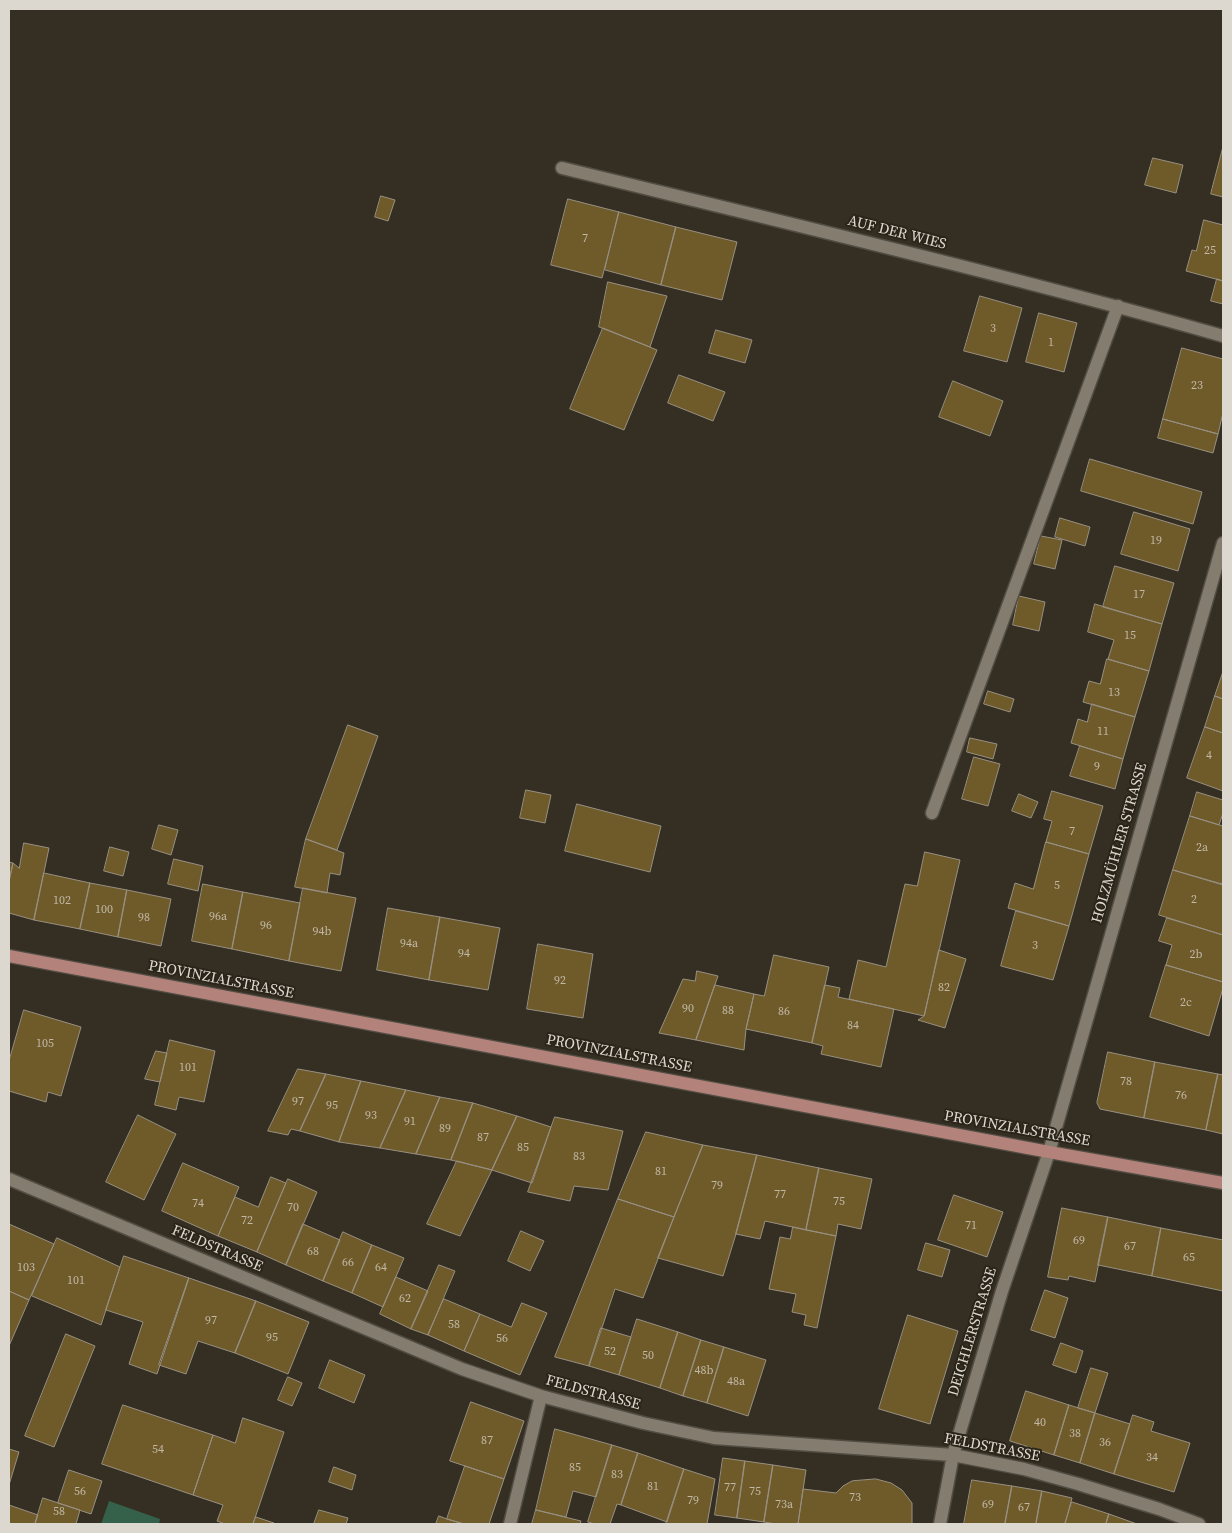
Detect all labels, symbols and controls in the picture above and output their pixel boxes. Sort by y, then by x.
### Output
street label: AUF DER WIES [846,212,948,254]
house number: 7 [582,232,588,246]
house number: 25 [1204,244,1216,258]
house number: 3 [990,322,996,336]
house number: 1 [1048,336,1054,350]
house number: 23 [1191,379,1203,393]
house number: 19 [1150,534,1162,548]
house number: 17 [1133,588,1145,602]
house number: 15 [1124,629,1136,643]
house number: 13 [1108,686,1120,700]
house number: 11 [1097,725,1109,739]
house number: 4 [1206,749,1212,763]
house number: 9 [1094,760,1100,774]
street label: HOLZMÜHLER STRASSE [1088,761,1152,925]
house number: 7 [1069,825,1075,839]
house number: 2a [1196,841,1208,855]
house number: 5 [1054,879,1060,893]
house number: 2 [1191,893,1197,907]
house number: 102 [53,894,71,908]
house number: 100 [95,903,113,917]
house number: 96a [209,910,227,924]
house number: 98 [138,911,150,925]
house number: 96 [260,919,272,933]
house number: 94b [313,925,331,939]
house number: 94a [400,937,418,951]
house number: 3 [1032,939,1038,953]
house number: 94 [458,947,470,961]
house number: 2b [1190,948,1202,962]
street label: PROVINZIALSTRASSE [147,957,295,1003]
house number: 92 [554,974,566,988]
house number: 82 [938,981,950,995]
house number: 2c [1180,996,1192,1010]
house number: 90 [682,1002,694,1016]
house number: 88 [722,1004,734,1018]
house number: 86 [778,1005,790,1019]
house number: 84 [847,1019,859,1033]
street label: PROVINZIALSTRASSE [545,1031,693,1077]
house number: 105 [36,1037,54,1051]
house number: 101 [179,1061,197,1075]
house number: 78 [1120,1075,1132,1089]
house number: 76 [1175,1089,1187,1103]
house number: 97 [292,1095,304,1109]
house number: 95 [326,1099,338,1113]
street label: PROVINZIALSTRASSE [943,1107,1091,1151]
house number: 93 [365,1109,377,1123]
house number: 91 [404,1115,416,1129]
house number: 89 [439,1122,451,1136]
house number: 87 [477,1131,489,1145]
house number: 85 [517,1141,529,1155]
house number: 83 [573,1150,585,1164]
house number: 81 [655,1165,667,1179]
house number: 79 [711,1179,723,1193]
house number: 77 [774,1188,786,1202]
house number: 75 [833,1195,845,1209]
house number: 74 [192,1197,204,1211]
house number: 70 [287,1201,299,1215]
house number: 72 [241,1214,253,1228]
house number: 71 [965,1219,977,1233]
street label: FELDSTRASSE [169,1222,265,1276]
house number: 69 [1073,1234,1085,1248]
house number: 67 [1124,1240,1136,1254]
house number: 68 [307,1245,319,1259]
house number: 65 [1183,1251,1195,1265]
house number: 66 [342,1256,354,1270]
house number: 103 [17,1261,35,1275]
house number: 64 [375,1261,387,1275]
street label: DEICHLERSTRASSE [945,1265,1001,1399]
house number: 101 [67,1274,85,1288]
house number: 62 [399,1292,411,1306]
house number: 97 [205,1314,217,1328]
house number: 58 [448,1318,460,1332]
house number: 95 [266,1331,278,1345]
house number: 56 [496,1332,508,1346]
house number: 52 [604,1345,616,1359]
house number: 50 [642,1349,654,1363]
house number: 48b [695,1364,713,1378]
street label: FELDSTRASSE [544,1372,642,1414]
house number: 48a [727,1375,745,1389]
house number: 40 [1034,1416,1046,1430]
house number: 38 [1069,1427,1081,1441]
street label: FELDSTRASSE [942,1430,1042,1466]
house number: 87 [481,1434,493,1448]
house number: 36 [1099,1436,1111,1450]
house number: 54 [152,1443,164,1457]
house number: 34 [1146,1451,1158,1465]
house number: 85 [569,1461,581,1475]
house number: 83 [611,1468,623,1482]
house number: 81 [647,1480,659,1494]
house number: 77 [724,1481,736,1495]
house number: 56 [74,1485,86,1499]
house number: 75 [749,1485,761,1499]
house number: 73 [849,1491,861,1505]
house number: 79 [687,1494,699,1508]
house number: 73a [775,1498,793,1512]
house number: 69 [982,1498,994,1512]
house number: 67 [1018,1501,1030,1515]
house number: 58 [53,1505,65,1519]

